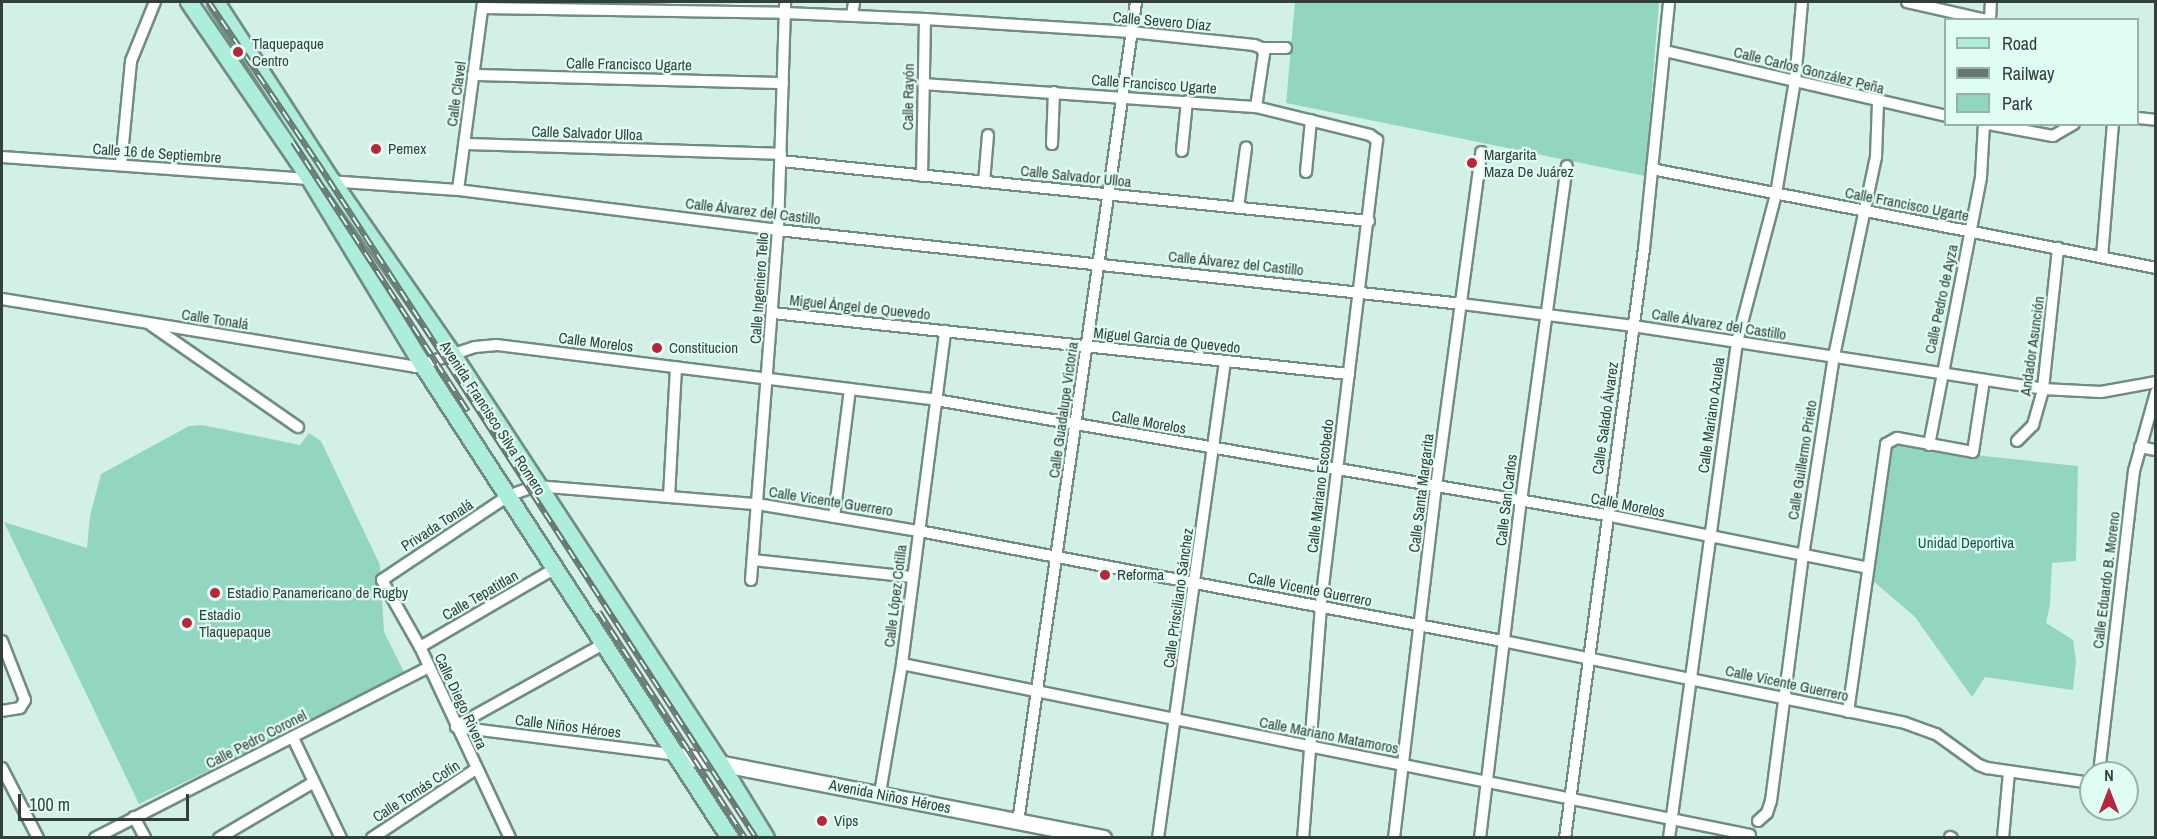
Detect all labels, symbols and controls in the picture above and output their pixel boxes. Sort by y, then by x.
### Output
street label: Calle Severo Díaz [1112,8,1212,34]
legend [1944,18,2139,126]
text: Road [2002,31,2037,56]
place label: Tlaquepaque Centro [252,34,324,69]
marker: Tlaquepaque Centro [229,43,247,61]
street label: Calle Carlos González Peña [1732,43,1886,97]
street label: Calle Francisco Ugarte [566,54,692,74]
street label: Calle Clavel [443,60,469,128]
text: Railway [2002,61,2055,86]
street label: Calle Rayón [898,63,918,131]
street label: Calle Francisco Ugarte [1091,71,1217,97]
text: Park [2002,91,2032,116]
street label: Calle Salvador Ulloa [531,122,643,144]
street label: Calle 16 de Septiembre [92,140,222,166]
place label: Pemex [388,140,426,158]
marker: Pemex [369,142,383,156]
place label: Margarita Maza De Juárez [1484,145,1574,180]
marker: Margarita Maza De Juárez [1465,156,1479,170]
street label: Calle Salvador Ulloa [1020,161,1132,191]
street label: Calle Francisco Ugarte [1844,183,1970,225]
street label: Calle Álvarez del Castillo [684,194,822,228]
street label: Calle Ingeniero Tello [746,231,772,345]
street label: Calle Pedro de Ayza [1921,242,1961,356]
street label: Calle Álvarez del Castillo [1167,247,1305,279]
street label: Miguel Ángel de Quevedo [788,291,932,323]
street label: Andador Asunción [2016,295,2048,397]
street label: Calle Álvarez del Castillo [1650,304,1788,344]
street label: Calle Tonalá [180,305,250,333]
street label: Miguel Garcia de Quevedo [1093,323,1241,357]
street label: Calle Morelos [558,328,634,356]
street label: Avenida Francisco Silva Romero [436,338,550,498]
place label: Constitucion [669,339,738,357]
marker: Constitucion [650,341,664,355]
street label: Calle Guadalupe Victoria [1045,341,1081,479]
street label: Calle Mariano Azuela [1694,356,1728,474]
street label: Calle Salado Álvarez [1588,360,1622,476]
street label: Calle Guillermo Prieto [1784,399,1820,521]
street label: Calle Morelos [1110,407,1188,437]
street label: Calle Mariano Escobedo [1303,418,1337,554]
street label: Calle Santa Margarita [1405,433,1437,553]
street label: Calle San Carlos [1491,453,1521,547]
street label: Calle Vicente Guerrero [768,482,894,520]
street label: Calle Morelos [1589,489,1667,521]
street label: Privada Tonalá [398,495,476,555]
street label: Calle Eduardo B. Moreno [2089,510,2123,650]
street label: Calle Prisciliano Sánchez [1159,527,1197,669]
park label: Unidad Deportiva [1918,534,2014,552]
street label: Calle López Cotilla [880,544,910,648]
street label: Calle Tepatitlan [439,566,521,624]
place label: Reforma [1117,566,1164,584]
marker: Reforma [1098,568,1112,582]
street label: Calle Vicente Guerrero [1247,568,1373,610]
place label: Estadio Panamericano de Rugby [227,584,408,602]
marker: Estadio Panamericano de Rugby [208,586,222,600]
place label: Estadio Tlaquepaque [199,605,271,640]
marker: Estadio Tlaquepaque [180,616,194,630]
street label: Calle Diego Rivera [431,650,491,752]
street label: Calle Vicente Guerrero [1724,661,1850,705]
street label: Calle Pedro Coronel [203,706,309,772]
street label: Calle Niños Héroes [514,711,622,741]
street label: Calle Mariano Matamoros [1258,713,1400,757]
street label: Calle Tomás Cofín [369,756,463,826]
north arrow [2079,761,2139,821]
text: N [2104,764,2114,786]
street label: Avenida Niños Héroes [828,775,952,817]
scale bar [21,782,192,820]
text: 100 m [29,792,70,817]
place label: Vips [834,812,858,830]
marker: Vips [815,814,829,828]

